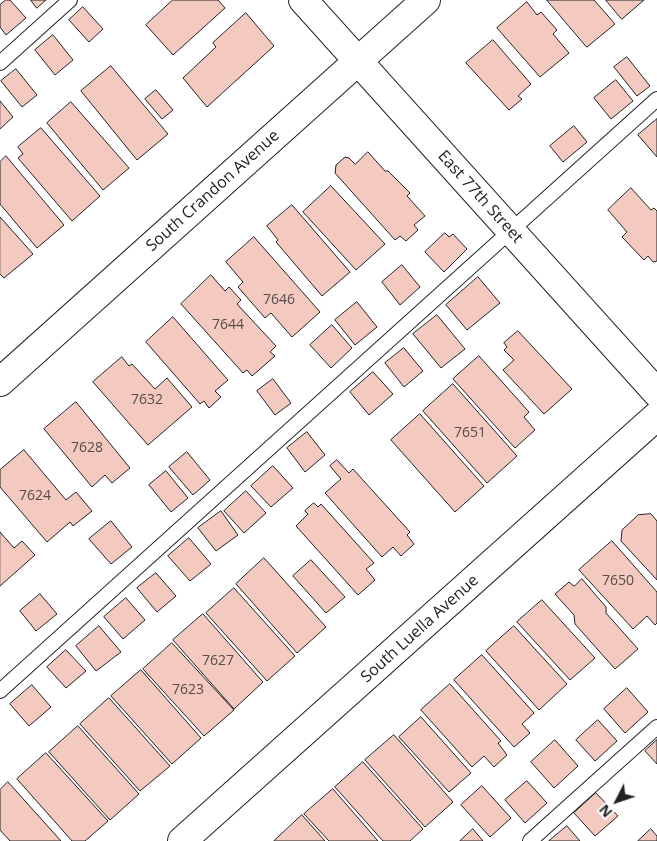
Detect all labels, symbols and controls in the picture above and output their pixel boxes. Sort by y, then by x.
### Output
street label: South Crandon Avenue [143,126,283,256]
street label: East 77th Street [433,147,527,247]
house number: 7646 [263,292,295,308]
house number: 7644 [212,317,244,333]
house number: 7632 [131,392,163,408]
house number: 7651 [454,425,486,441]
house number: 7628 [71,440,103,456]
house number: 7624 [19,488,51,504]
street label: South Luella Avenue [357,571,483,687]
house number: 7650 [602,573,634,589]
house number: 7627 [202,653,234,669]
house number: 7623 [172,682,204,698]
north arrow [592,776,642,826]
text: N [594,801,616,822]

